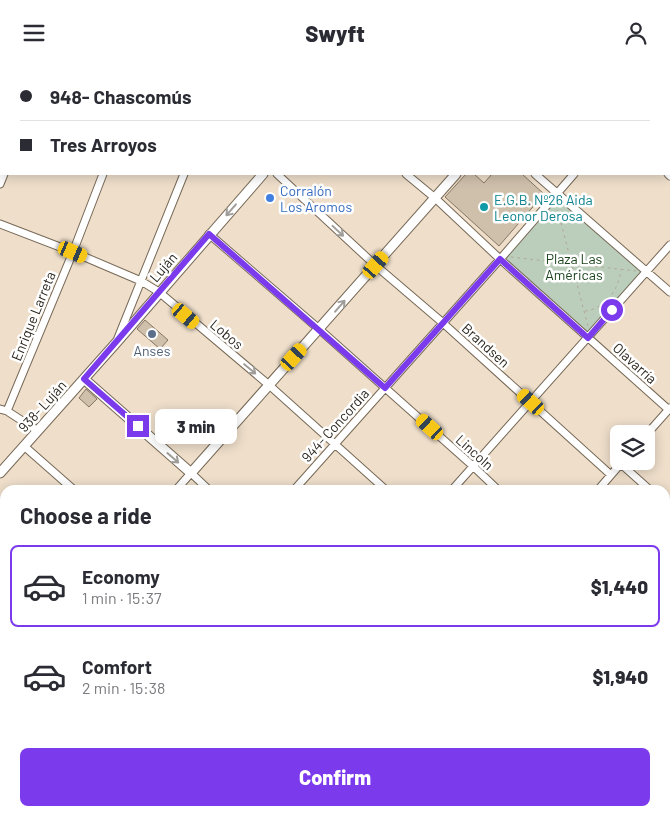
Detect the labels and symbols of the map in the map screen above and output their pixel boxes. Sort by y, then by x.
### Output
place label: Corralón Los Aromos [280,182,352,215]
place label: E.G.B. Nº26 Aida Leonor Derosa [494,191,593,224]
marker: Corralón Los Aromos [264,192,276,204]
marker: E.G.B. Nº26 Aida Leonor Derosa [478,201,490,213]
one-way arrow [225,204,236,217]
one-way arrow [332,225,345,237]
car [56,239,89,265]
street label: Luján [146,249,180,285]
car [360,249,391,281]
park label: Plaza Las Américas [545,250,603,283]
street label: Enrique Larreta [7,269,59,363]
route start [601,299,623,321]
one-way arrow [334,300,345,313]
car [169,301,202,331]
street label: Lobos [207,315,247,353]
street label: Brandsen [459,319,513,371]
marker: Anses [146,328,158,340]
street label: Olavarría [610,339,660,387]
car [278,341,309,373]
place label: Anses [134,342,171,359]
one-way arrow [243,363,256,374]
street label: 938- Luján [14,377,70,435]
street label: 944- Concordia [298,385,372,465]
car [514,386,547,418]
callout: 3 min [156,409,238,443]
car [413,411,446,443]
route end [127,415,149,437]
street label: Lincoln [453,431,497,473]
one-way arrow [166,452,179,463]

